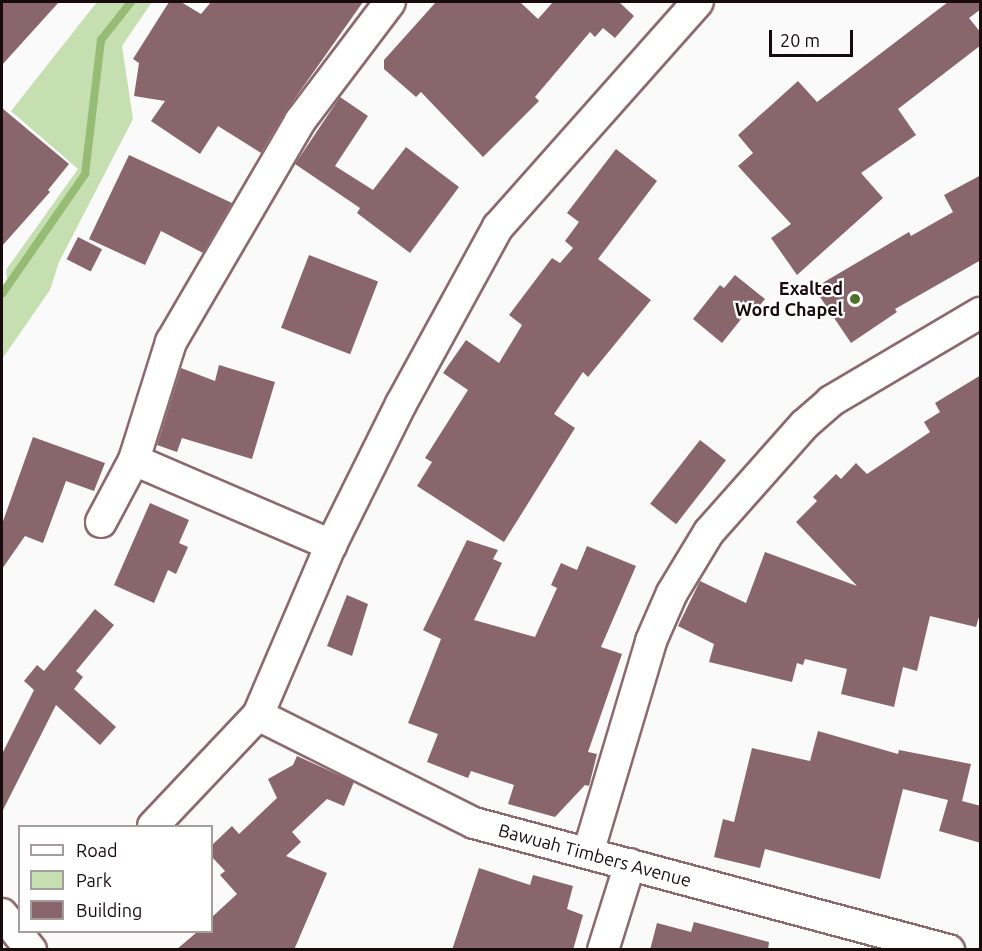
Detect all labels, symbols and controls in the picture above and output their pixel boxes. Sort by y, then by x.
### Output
scale bar [772,18,856,56]
text: 20 m [780,30,820,50]
place label: Exalted Word Chapel [735,278,843,320]
marker: Exalted Word Chapel [848,292,862,306]
street label: Bawuah Timbers Avenue [496,819,694,891]
legend [18,825,213,933]
text: Road [76,840,118,860]
text: Park [76,870,112,890]
text: Building [76,900,142,920]

